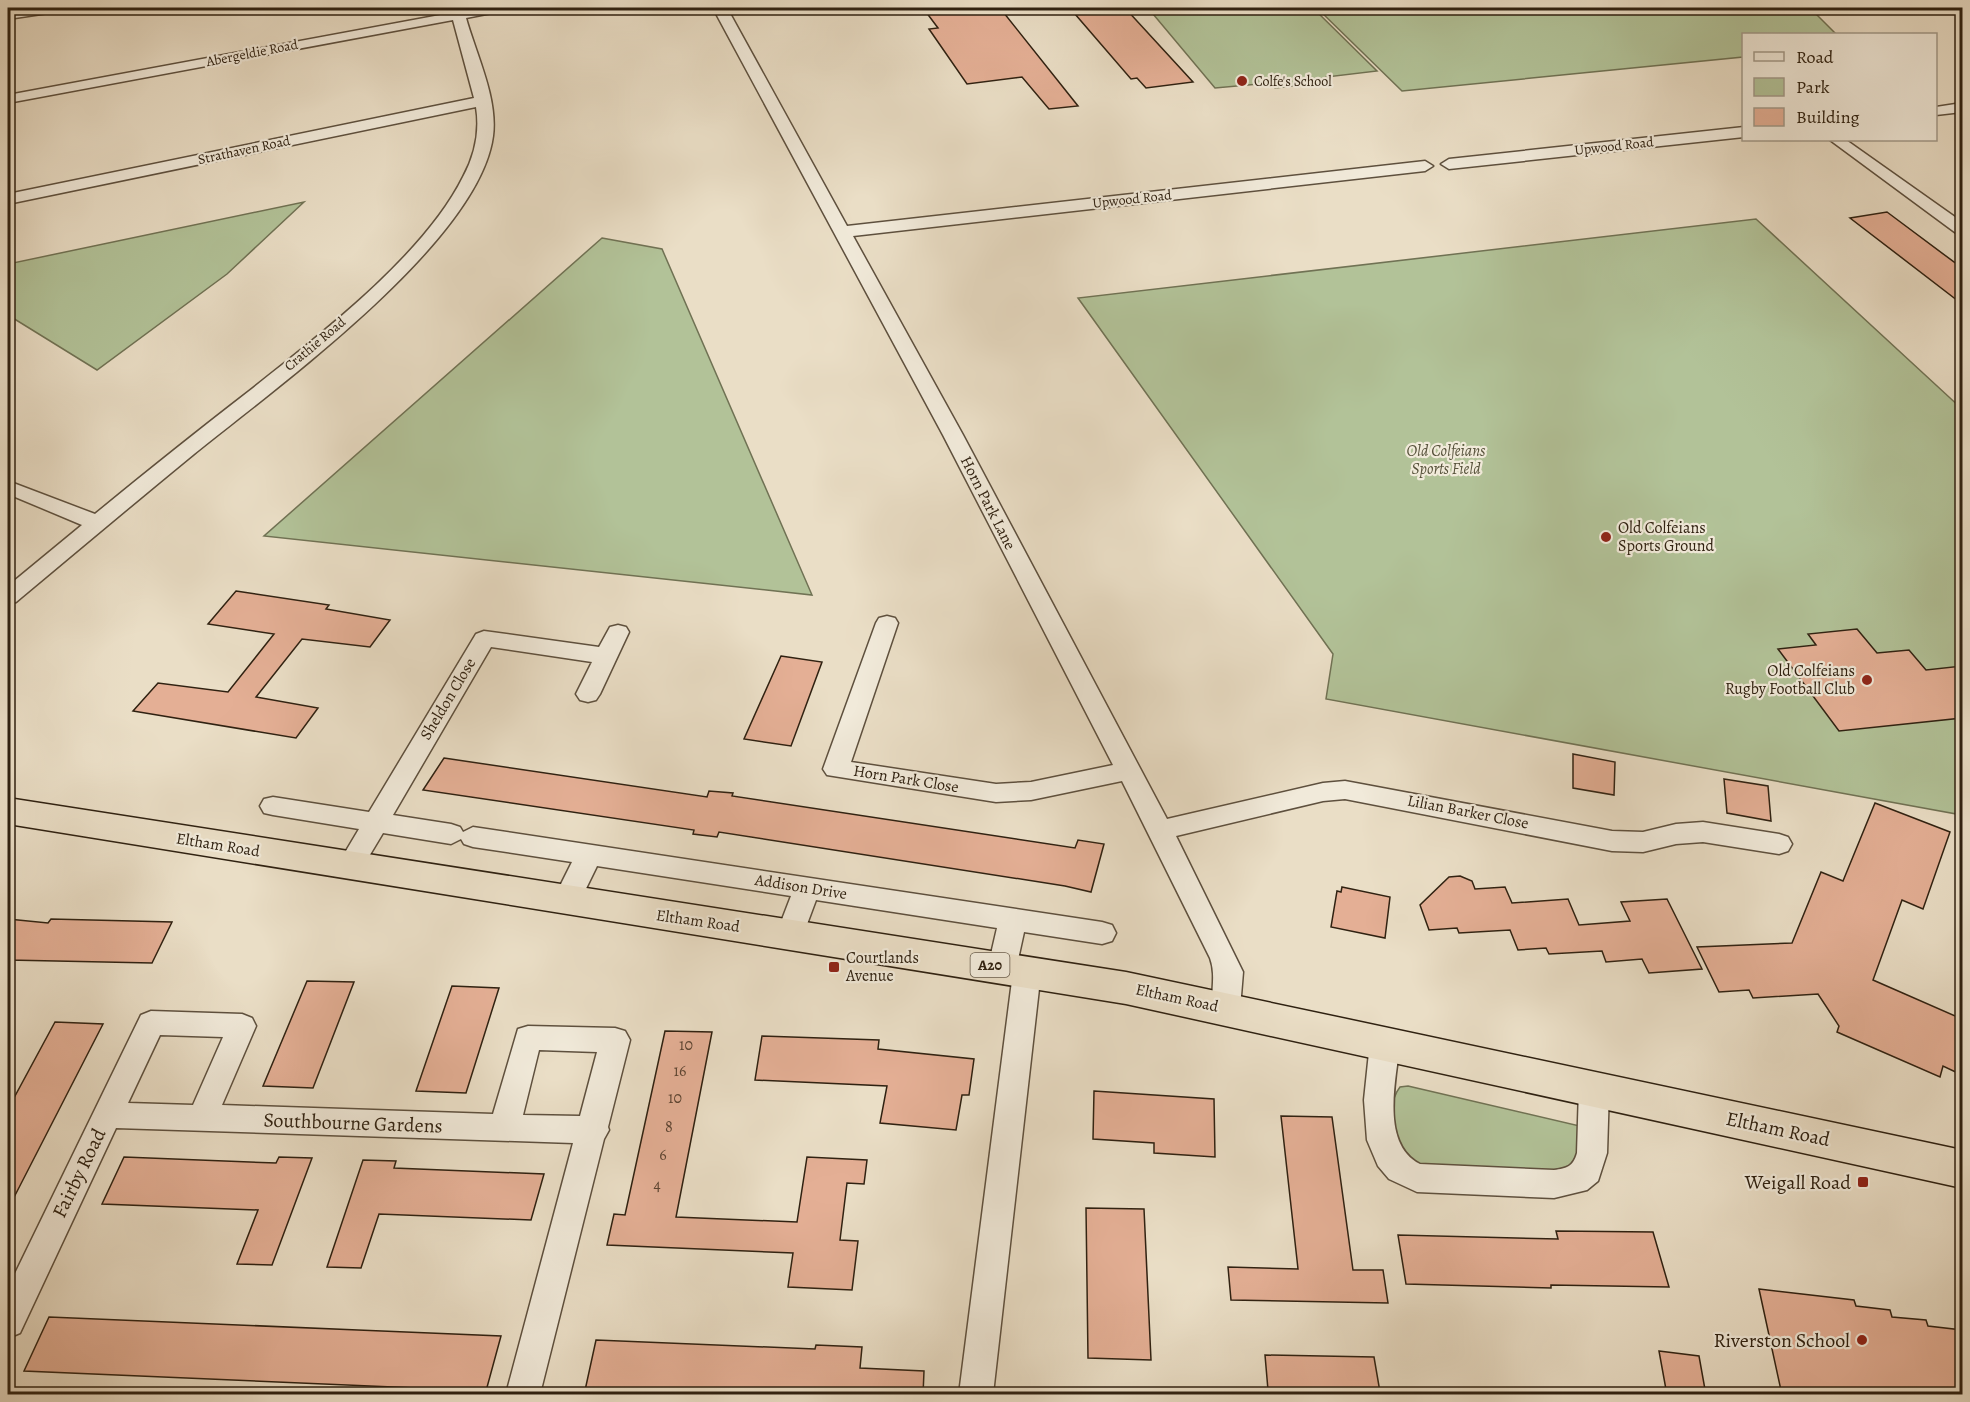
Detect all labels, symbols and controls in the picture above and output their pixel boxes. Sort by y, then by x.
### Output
legend [1742,33,1937,141]
street label: Abergeldie Road [204,35,300,71]
text: Road [1796,45,1834,69]
place label: Colfe's School [1254,72,1332,91]
marker: Colfe's School [1235,74,1249,88]
text: Park [1796,75,1830,99]
text: Building [1796,105,1860,129]
street label: Strathaven Road [196,131,292,169]
street label: Upwood Road [1573,132,1655,160]
street label: Upwood Road [1091,185,1173,213]
street label: Crathie Road [280,312,350,375]
park label: Old Colfeians Sports Field [1406,440,1486,480]
street label: Horn Park Lane [955,452,1021,554]
place label: Old Colfeians Sports Ground [1618,517,1715,557]
marker: Old Colfeians Sports Ground [1599,530,1613,544]
street label: Sheldon Close [415,654,481,744]
place label: Old Colfeians Rugby Football Club [1725,660,1855,700]
marker: Old Colfeians Rugby Football Club [1860,673,1874,687]
street label: Horn Park Close [852,760,960,798]
street label: Lilian Barker Close [1405,789,1531,835]
street label: Eltham Road [175,828,262,863]
street label: Addison Drive [752,869,849,905]
street label: Eltham Road [655,904,742,938]
place label: Courtlands Avenue [845,947,919,987]
road number: A20 [970,953,1010,977]
marker: Courtlands Avenue [827,960,841,974]
street label: Eltham Road [1133,978,1221,1018]
house number: 10 [679,1034,693,1056]
house number: 16 [674,1060,686,1082]
house number: 10 [668,1087,682,1109]
street label: Eltham Road [1724,1105,1833,1153]
street label: Southbourne Gardens [263,1106,443,1140]
house number: 8 [665,1116,673,1138]
street label: Fairby Road [46,1124,112,1222]
house number: 6 [659,1144,667,1166]
place label: Weigall Road [1744,1169,1851,1196]
house number: 4 [653,1174,661,1196]
marker: Weigall Road [1856,1175,1870,1189]
place label: Riverston School [1713,1327,1850,1354]
marker: Riverston School [1855,1333,1869,1347]

